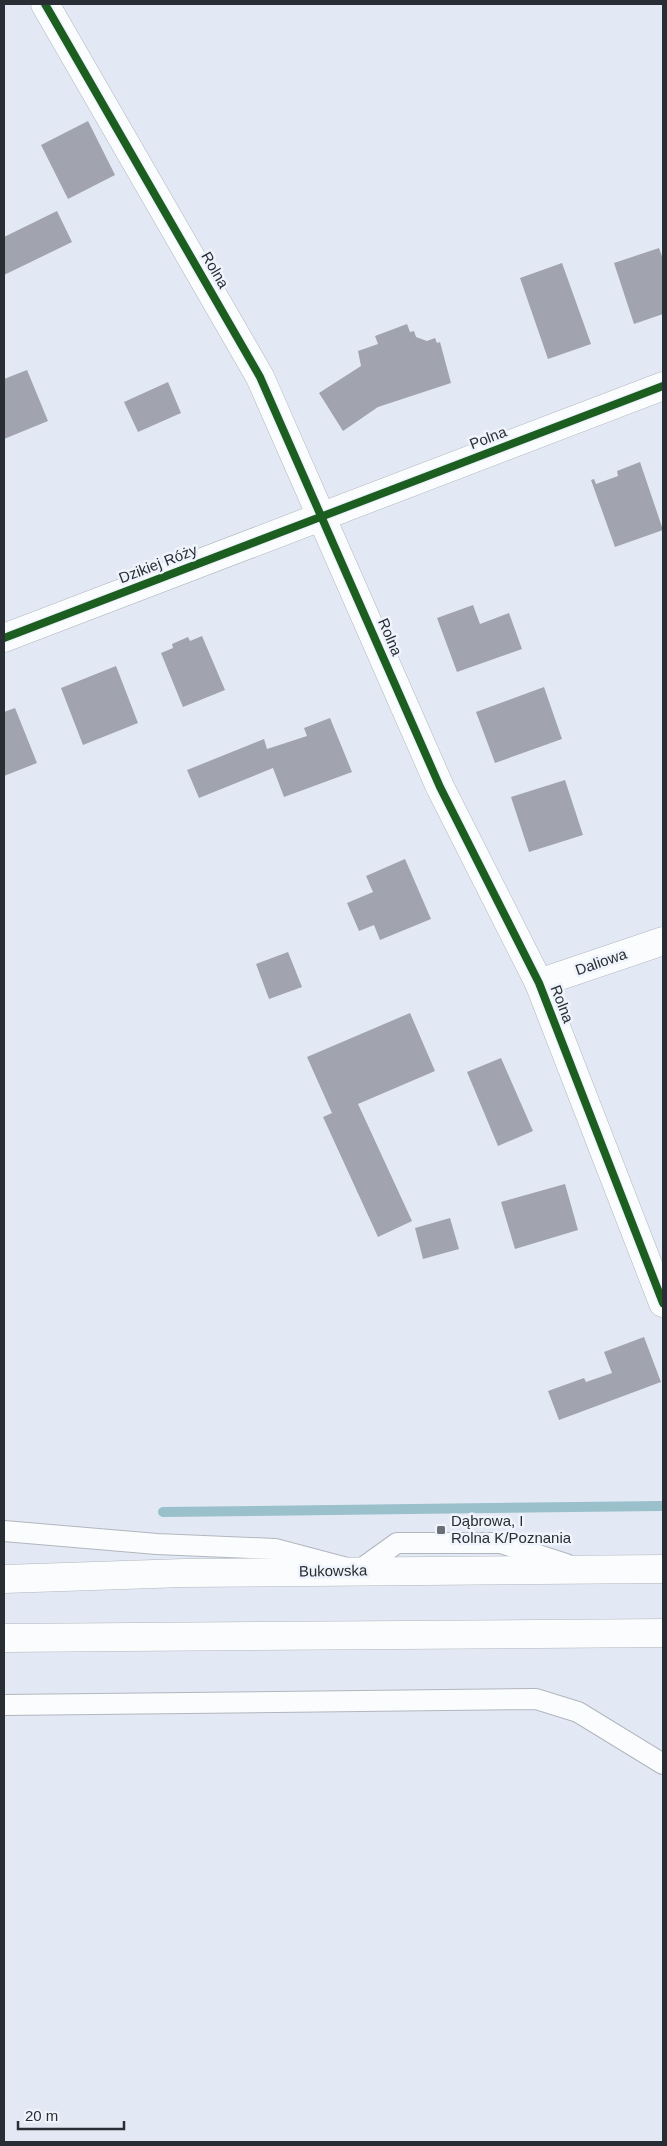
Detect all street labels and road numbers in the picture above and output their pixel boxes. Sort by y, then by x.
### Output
street label: Rolna [198,249,233,292]
street label: Polna [467,422,509,452]
street label: Dzikiej Róży [116,541,200,586]
street label: Rolna [375,615,406,659]
street label: Daliowa [573,945,629,978]
street label: Rolna [548,982,578,1026]
street label: Bukowska [299,1561,368,1580]

